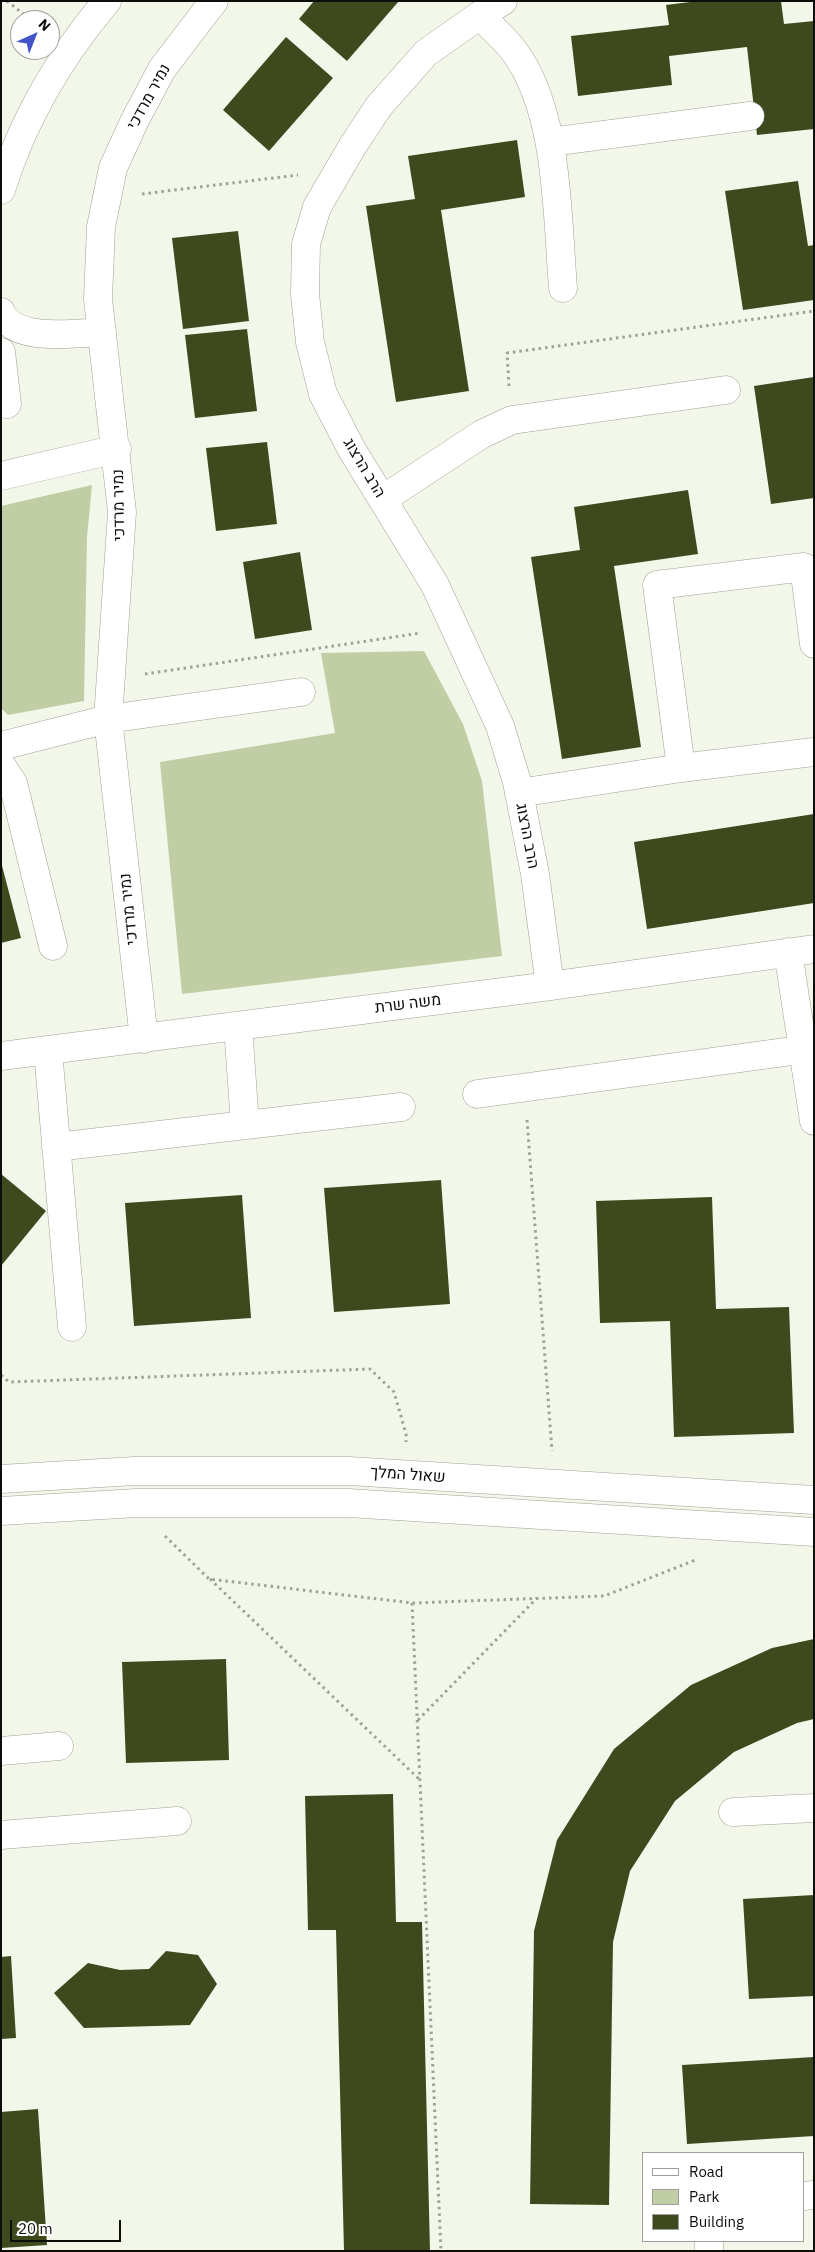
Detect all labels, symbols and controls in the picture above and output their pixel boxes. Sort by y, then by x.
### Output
north arrow [10,10,60,60]
text: N [35,15,55,35]
street label: נמיר מרדכי [123,61,175,133]
street label: הרב הרצוג [339,435,389,501]
street label: נמיר מרדכי [109,469,129,541]
street label: הרב הרצוג [511,802,543,870]
street label: נמיר מרדכי [116,872,142,946]
street label: משה שרת [374,990,442,1018]
street label: שאול המלך [370,1463,446,1487]
legend [642,2152,805,2242]
text: Road [689,2162,724,2181]
text: Park [689,2187,719,2206]
scale bar [12,2210,124,2242]
text: Building [689,2212,744,2231]
text: 20 m [18,2219,53,2238]

